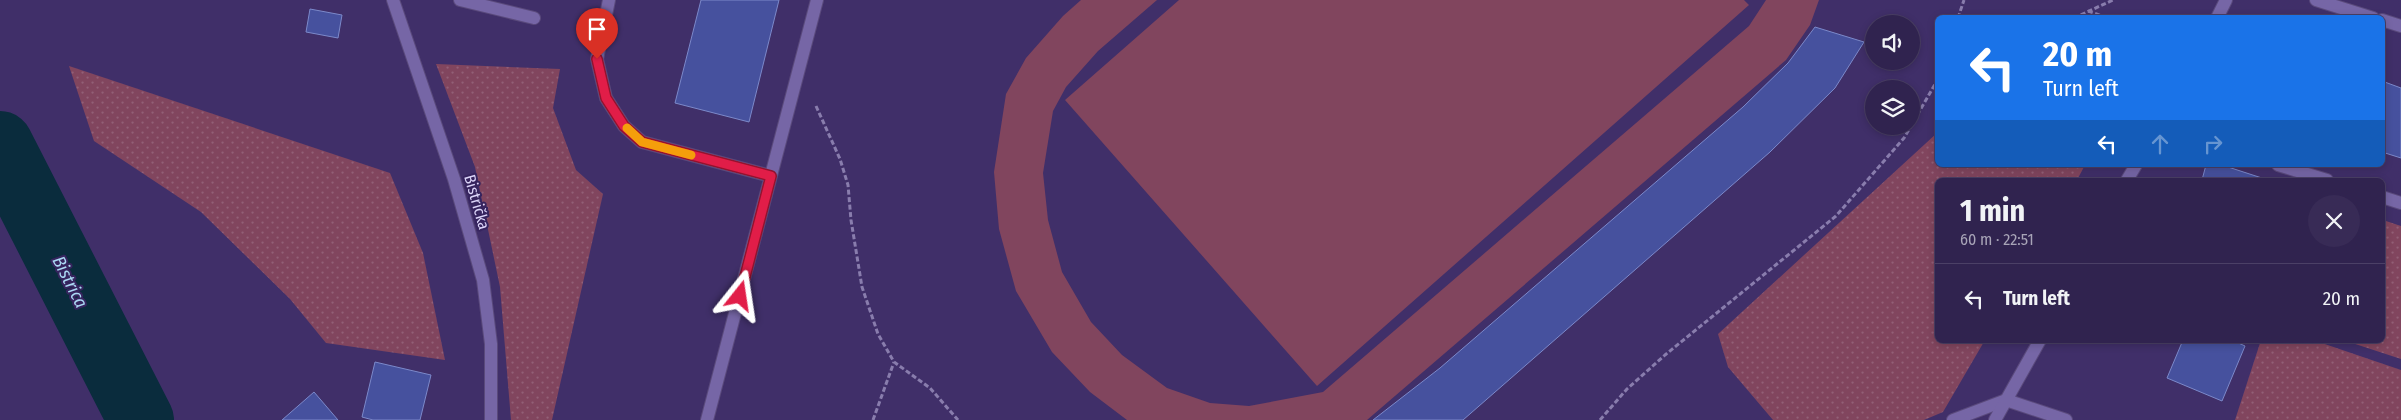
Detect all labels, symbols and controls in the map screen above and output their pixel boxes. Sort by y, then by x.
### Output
pin [576,8,618,59]
icon: arrive [583,15,611,43]
map controls [1865,15,1920,135]
button: sound [1865,15,1920,70]
text: 20 m [2043,33,2112,75]
icon: left [1960,35,2025,100]
text: Turn left [2043,75,2119,102]
button: layers [1865,80,1920,135]
icon: left [2093,130,2121,158]
icon: ahead [2146,130,2174,158]
icon: right [2199,130,2227,158]
street label: Bistrička [460,172,494,232]
text: 1 min [1960,193,2025,229]
button: close [2308,195,2360,247]
text: 60 m · 22:51 [1960,230,2034,249]
water label: Bistrica [48,252,92,312]
position arrow [713,269,765,321]
icon: left [1960,285,1988,313]
text: Turn left [2003,287,2070,310]
text: 20 m [2323,287,2360,310]

